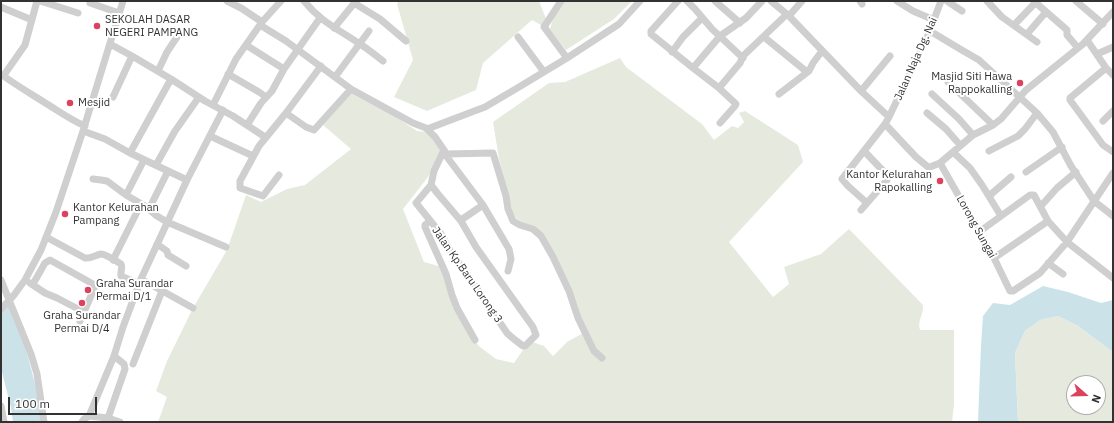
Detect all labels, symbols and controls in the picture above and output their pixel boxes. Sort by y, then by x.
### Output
place label: SEKOLAH DASAR NEGERI PAMPANG [105,13,198,39]
street label: Jalan Naja Dg. Nai [892,15,940,103]
marker: SEKOLAH DASAR NEGERI PAMPANG [92,21,102,31]
place label: Masjid Siti Hawa Rappokalling [931,70,1012,96]
marker: Masjid Siti Hawa Rappokalling [1015,78,1025,88]
place label: Mesjid [78,96,110,110]
marker: Mesjid [65,98,75,108]
place label: Kantor Kelurahan Rapokalling [846,168,932,194]
marker: Kantor Kelurahan Rapokalling [935,176,945,186]
street label: Lorong Sungai [953,193,999,261]
place label: Kantor Kelurahan Pampang [73,201,159,227]
marker: Kantor Kelurahan Pampang [60,209,70,219]
street label: Jalan Kp.Baru Lorong 3 [429,224,505,326]
place label: Graha Surandar Permai D/1 [96,277,173,303]
marker: Graha Surandar Permai D/1 [83,285,93,295]
marker: Graha Surandar Permai D/4 [77,298,87,308]
place label: Graha Surandar Permai D/4 [43,309,121,335]
north arrow [1066,375,1106,415]
scale bar [10,389,99,415]
text: N [1088,393,1104,405]
text: 100 m [15,396,50,411]

